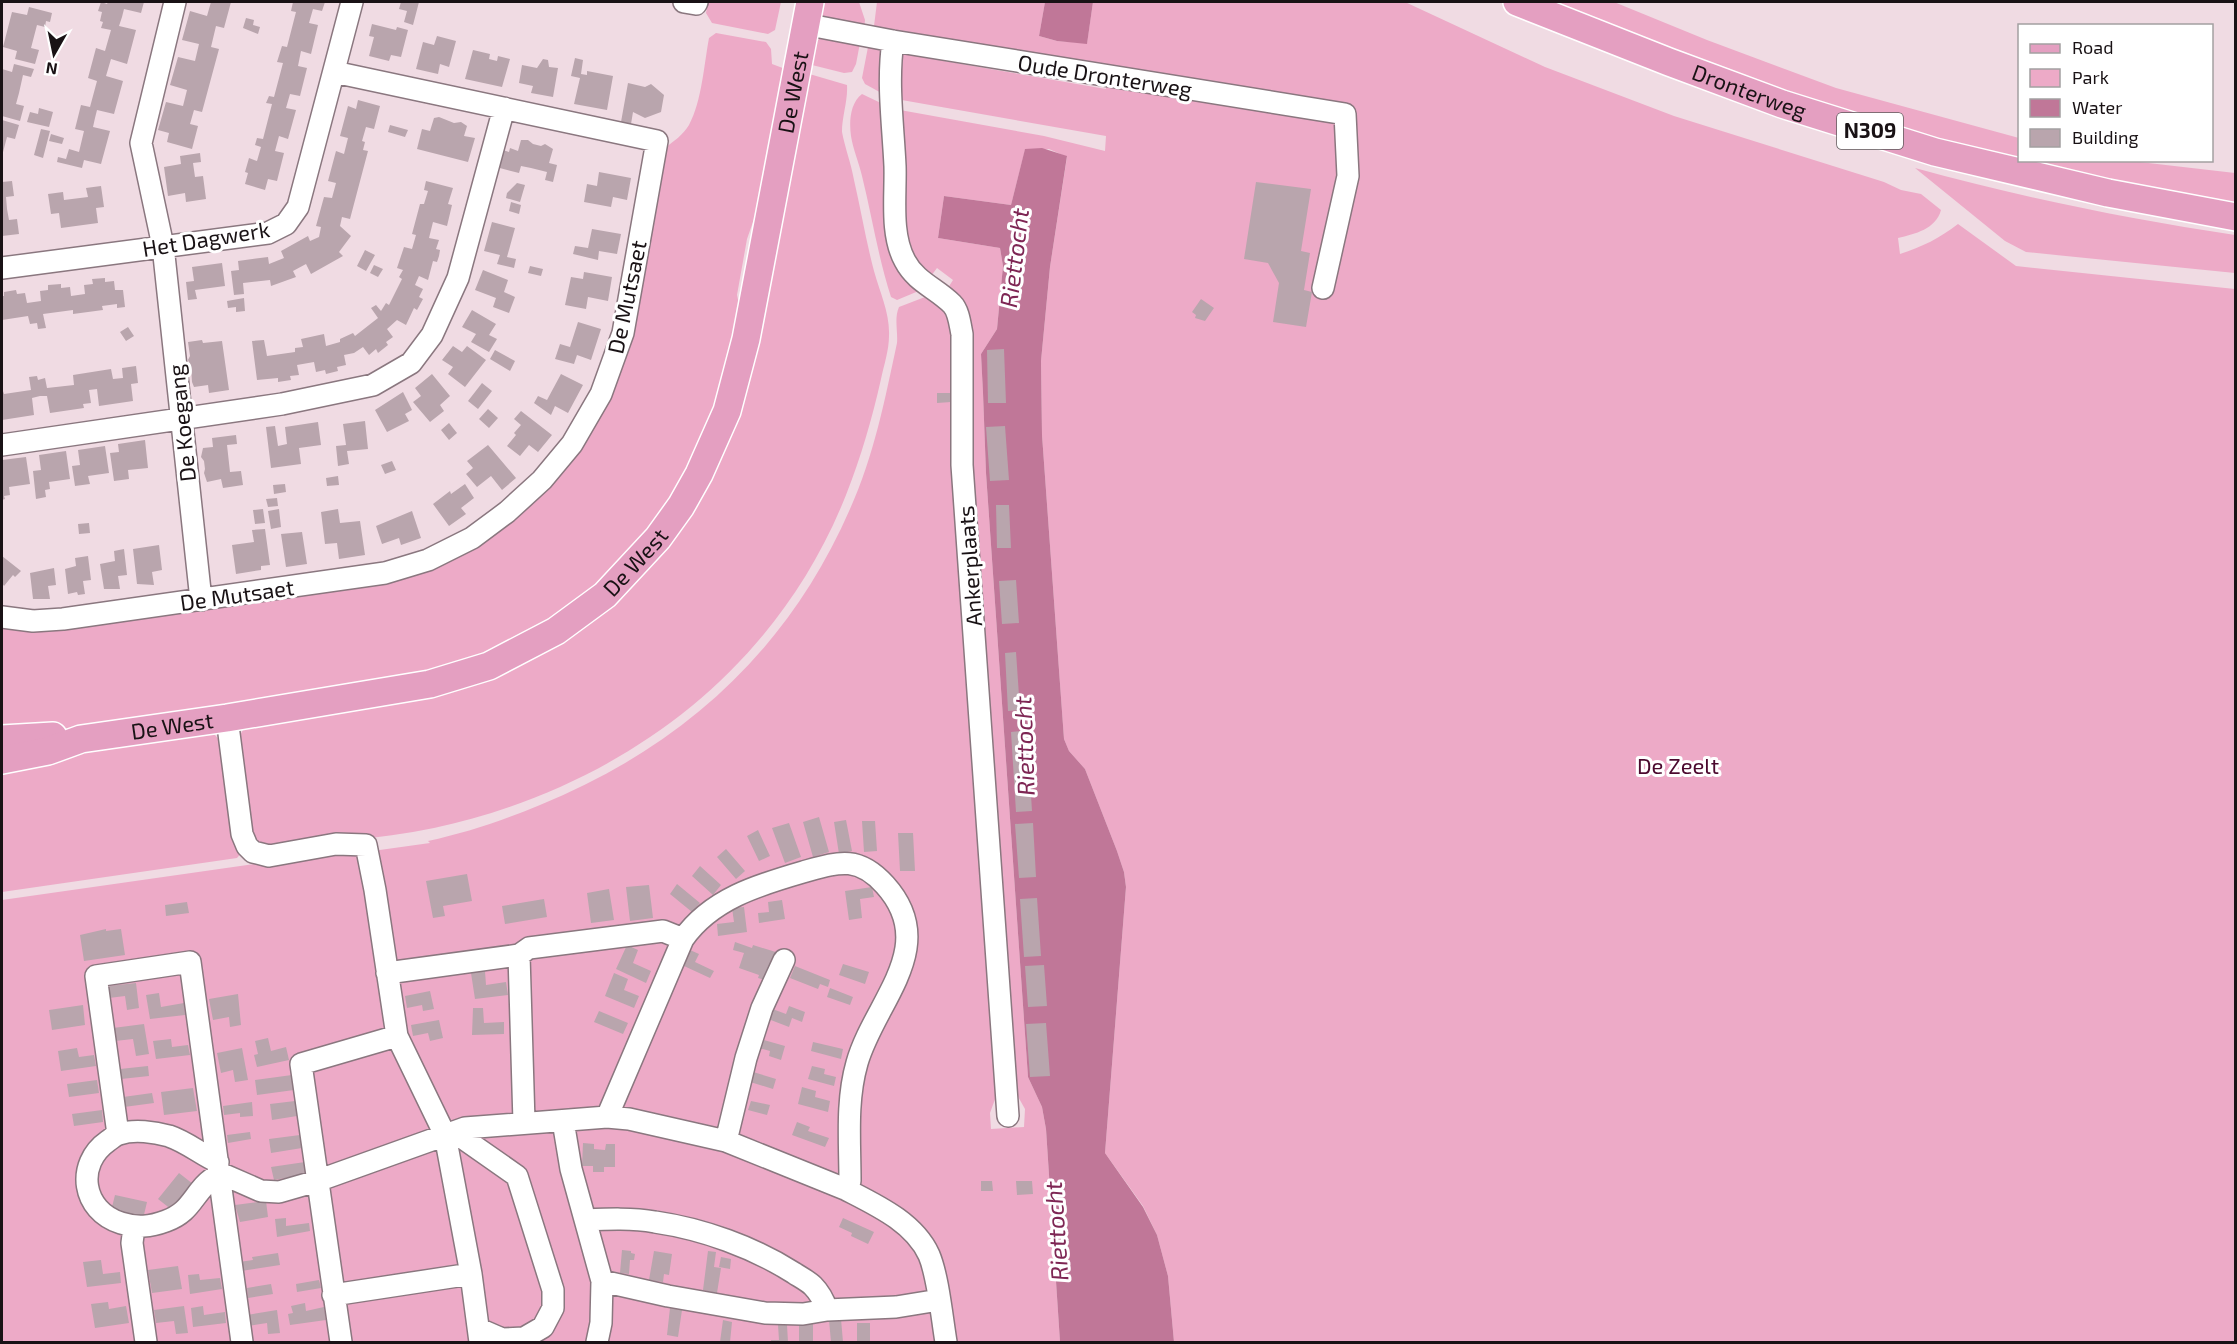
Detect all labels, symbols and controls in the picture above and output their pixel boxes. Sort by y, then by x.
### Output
north arrow [24,24,84,84]
legend [2018,24,2213,162]
text: Road [2072,36,2113,58]
street label: Oude Dronterweg [1016,48,1194,102]
street label: De West [771,49,812,135]
street label: Dronterweg [1689,58,1810,123]
text: N [44,59,59,80]
text: Park [2072,66,2109,88]
text: Water [2072,96,2122,118]
road number: N309 [1837,113,1903,149]
text: Building [2072,126,2139,148]
water label: Riettocht [993,206,1034,309]
street label: Het Dagwerk [140,215,271,261]
street label: De Mutsaet [601,238,651,356]
street label: De Koegang [162,363,200,483]
street label: Ankerplaats [952,505,986,627]
street label: De West [597,523,673,601]
street label: De Mutsaet [178,573,296,615]
water label: Riettocht [1007,695,1040,796]
street label: De West [129,706,215,744]
park label: De Zeelt [1637,752,1719,778]
water label: Riettocht [1037,1179,1073,1282]

